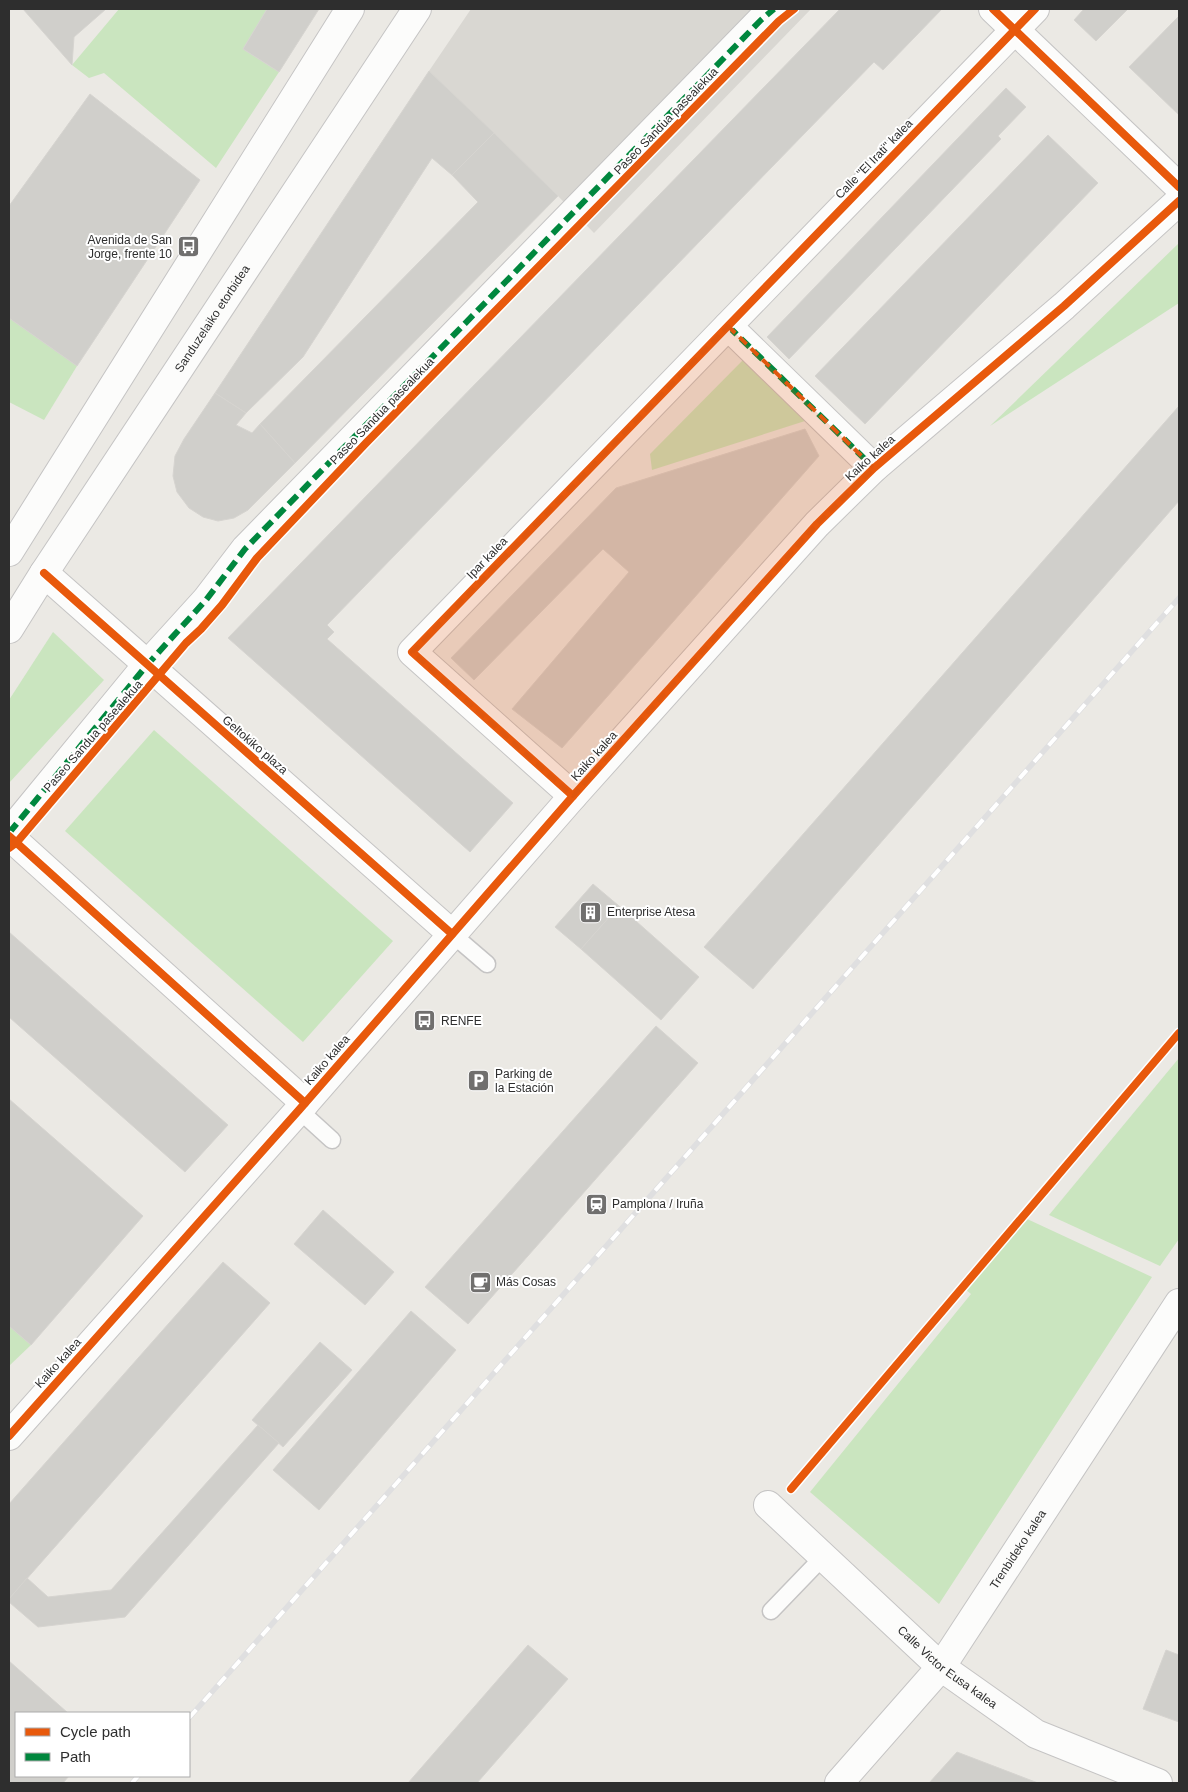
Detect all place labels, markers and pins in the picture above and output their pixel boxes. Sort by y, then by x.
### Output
place label: Avenida de San Jorge, frente 10 [87,233,172,261]
bus stop icon: Avenida de San Jorge, frente 10 [176,235,200,259]
building icon: Enterprise Atesa [579,900,603,924]
place label: Enterprise Atesa [607,905,695,919]
bus stop icon: RENFE [413,1009,437,1033]
place label: RENFE [441,1014,482,1028]
place label: Parking de la Estación [495,1067,554,1095]
parking icon: Parking de la Estación [467,1069,491,1093]
station icon: Pamplona / Iruña [584,1192,608,1216]
place label: Pamplona / Iruña [612,1197,704,1211]
cafe icon: Más Cosas [468,1270,492,1294]
place label: Más Cosas [496,1275,556,1289]

